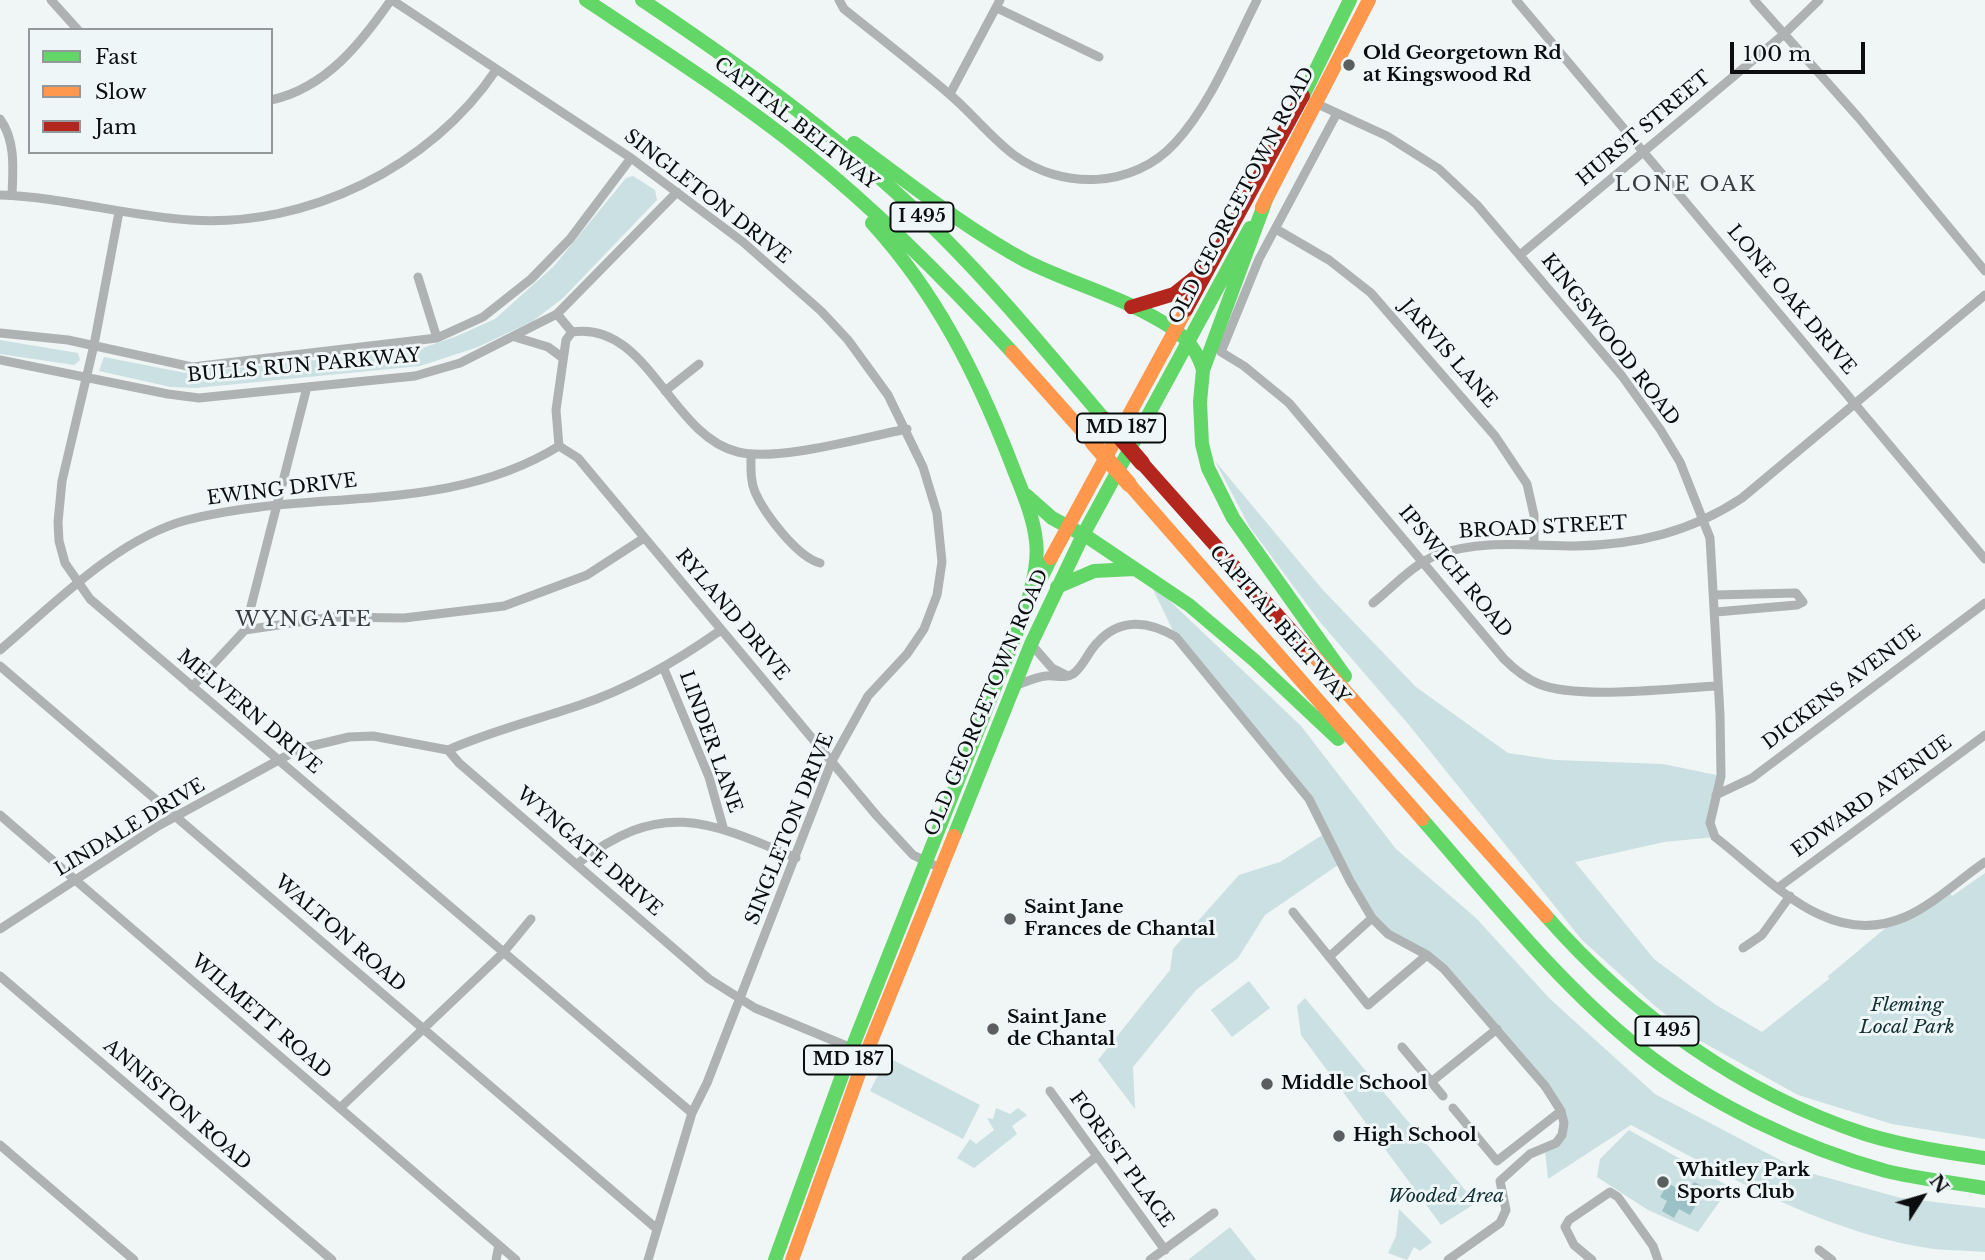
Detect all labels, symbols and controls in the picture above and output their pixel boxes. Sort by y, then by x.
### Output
legend [28,28,273,154]
scale bar [1733,28,1868,72]
text: 100 m [1743,41,1811,67]
place label: Old Georgetown Rd at Kingswood Rd [1363,43,1562,87]
text: Fast [95,44,137,70]
street label: CAPITAL BELTWAY [709,53,883,195]
marker: Old Georgetown Rd at Kingswood Rd [1341,57,1357,73]
street label: OLD GEORGETOWN ROAD [1164,64,1320,328]
street label: HURST STREET [1573,67,1715,191]
text: Slow [95,79,147,105]
text: Jam [95,114,137,140]
street label: SINGLETON DRIVE [619,125,795,269]
district label: LONE OAK [1616,172,1756,198]
road number: I 495 [890,202,954,232]
street label: LONE OAK DRIVE [1722,221,1860,379]
street label: KINGSWOOD ROAD [1536,250,1684,430]
street label: JARVIS LANE [1395,295,1501,413]
street label: BULLS RUN PARKWAY [186,344,422,388]
road number: MD 187 [1077,414,1165,442]
street label: EWING DRIVE [206,469,358,511]
street label: IPSWICH ROAD [1393,502,1517,642]
street label: BROAD STREET [1458,512,1628,544]
street label: CAPITAL BELTWAY [1204,541,1354,709]
street label: RYLAND DRIVE [670,545,794,685]
street label: OLD GEORGETOWN ROAD [920,566,1054,840]
district label: WYNGATE [236,607,372,633]
street label: DICKENS AVENUE [1758,621,1926,755]
street label: MELVERN DRIVE [172,645,326,779]
street label: LINDER LANE [674,668,746,816]
street label: SINGLETON DRIVE [741,730,839,928]
street label: EDWARD AVENUE [1788,731,1956,863]
street label: LINDALE DRIVE [51,774,209,882]
street label: WYNGATE DRIVE [512,783,666,921]
street label: WALTON ROAD [270,871,410,997]
place label: Saint Jane Frances de Chantal [1024,897,1215,941]
marker: Saint Jane Frances de Chantal [1002,911,1018,927]
street label: WILMETT ROAD [186,950,336,1084]
park label: Fleming Local Park [1859,995,1955,1039]
place label: Saint Jane de Chantal [1007,1007,1115,1051]
road number: I 495 [1636,1016,1698,1046]
marker: Saint Jane de Chantal [985,1021,1001,1037]
street label: ANNISTON ROAD [99,1035,255,1175]
road number: MD 187 [804,1045,892,1074]
place label: Middle School [1281,1073,1428,1095]
marker: Middle School [1259,1076,1275,1092]
street label: FOREST PLACE [1064,1088,1178,1232]
place label: High School [1353,1125,1477,1147]
marker: High School [1331,1128,1347,1144]
place label: Whitley Park Sports Club [1677,1160,1810,1204]
north arrow [1887,1162,1957,1232]
text: N [1925,1170,1954,1198]
marker: Whitley Park Sports Club [1655,1174,1671,1190]
park label: Wooded Area [1388,1186,1504,1208]

